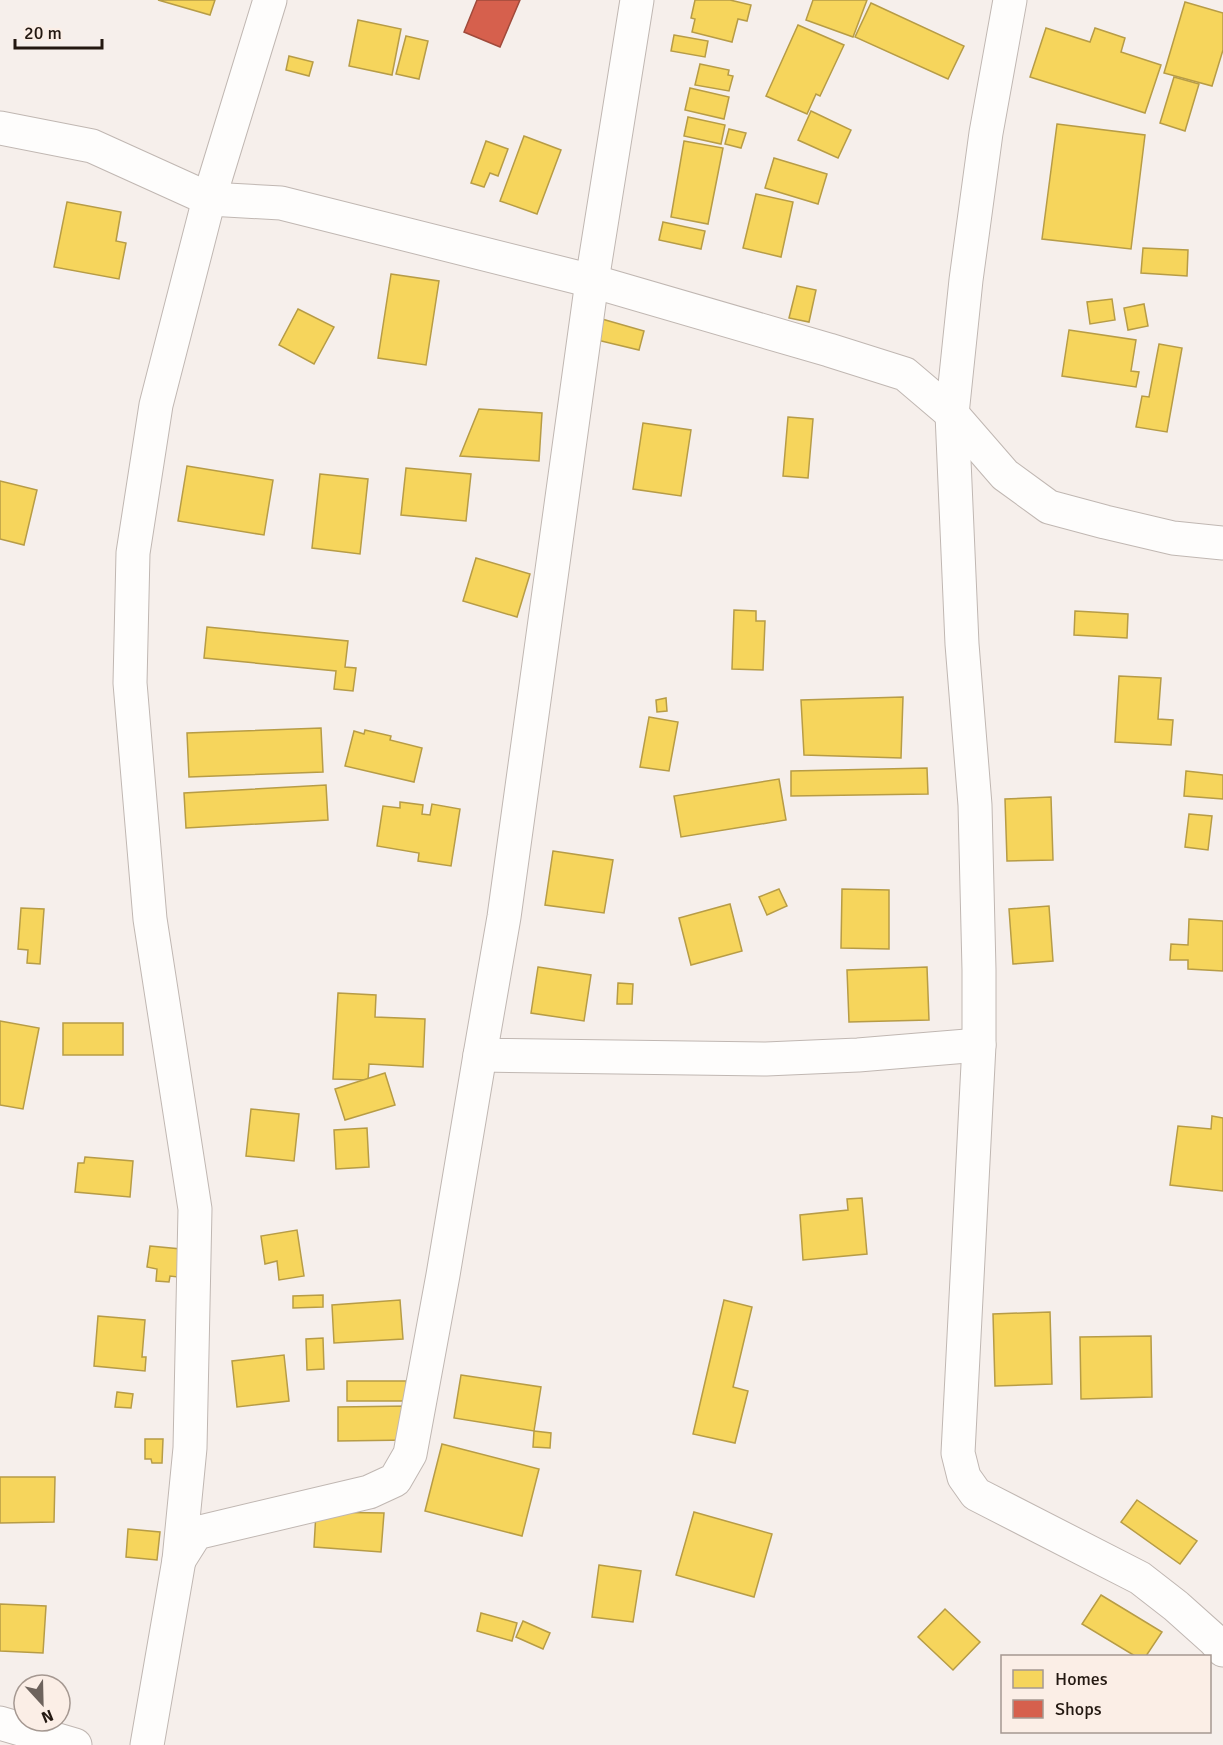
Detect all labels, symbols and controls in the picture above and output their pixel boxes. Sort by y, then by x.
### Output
scale bar [15,12,102,50]
text: 20 m [24,22,62,44]
legend [1001,1655,1211,1733]
text: Homes [1055,1668,1108,1690]
north arrow [12,1673,72,1733]
text: Shops [1055,1698,1102,1720]
text: N [38,1705,56,1727]

